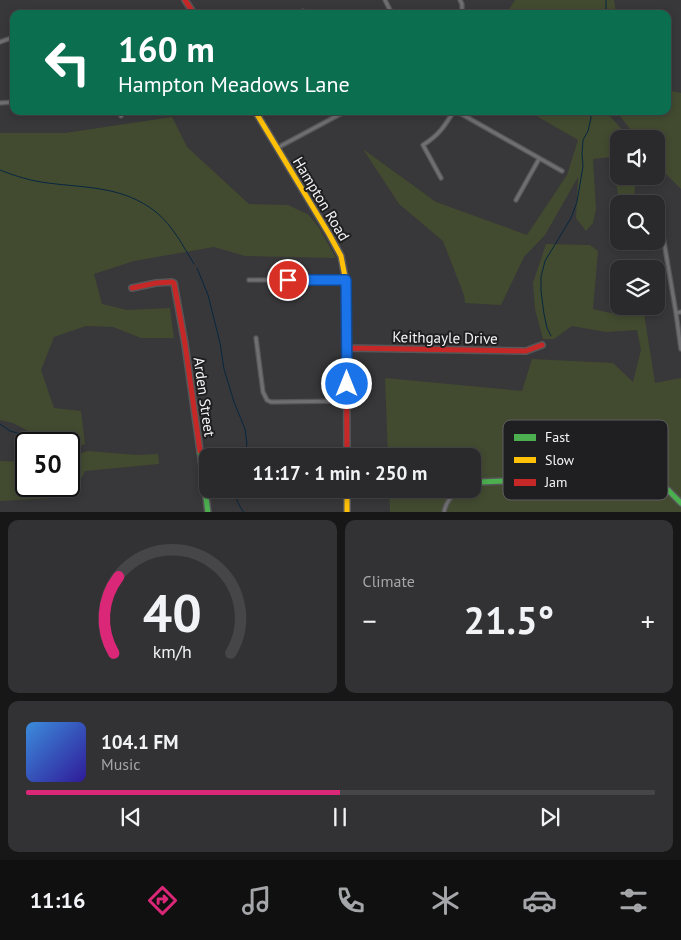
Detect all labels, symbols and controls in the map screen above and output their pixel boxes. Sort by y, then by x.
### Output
text: 160 m [118,26,215,72]
icon: left [35,30,100,95]
text: Hampton Meadows Lane [118,70,350,98]
map controls [610,130,665,315]
button: sound [610,130,665,185]
street label: Hampton Road [289,153,354,244]
button: search [610,195,665,250]
pin [267,259,309,301]
button: layers [610,260,665,315]
icon: arrive [274,266,302,294]
street label: Keithgayle Drive [392,327,498,348]
street label: Arden Street [190,356,219,438]
position arrow [320,357,372,409]
legend [503,420,668,500]
text: Fast [545,428,570,446]
speed limit sign: 50 [15,432,80,497]
text: Slow [545,451,575,469]
text: 11:17 · 1 min · 250 m [253,461,427,485]
text: Jam [544,473,567,491]
text: Climate [363,571,415,591]
text: 40 [143,579,202,646]
text: 21.5° [463,595,554,644]
text: − [363,602,377,639]
text: + [641,602,655,639]
text: km/h [153,640,192,663]
text: 104.1 FM [101,730,178,754]
text: Music [101,754,141,774]
icon: previous [117,803,145,831]
icon: pause [326,803,354,831]
icon: next [536,803,564,831]
icon: directions [145,883,180,918]
icon: music [239,883,274,918]
icon: phone [333,883,368,918]
icon: climate [428,883,463,918]
icon: car [522,883,557,918]
icon: filters [616,883,651,918]
text: 11:16 [30,886,85,914]

